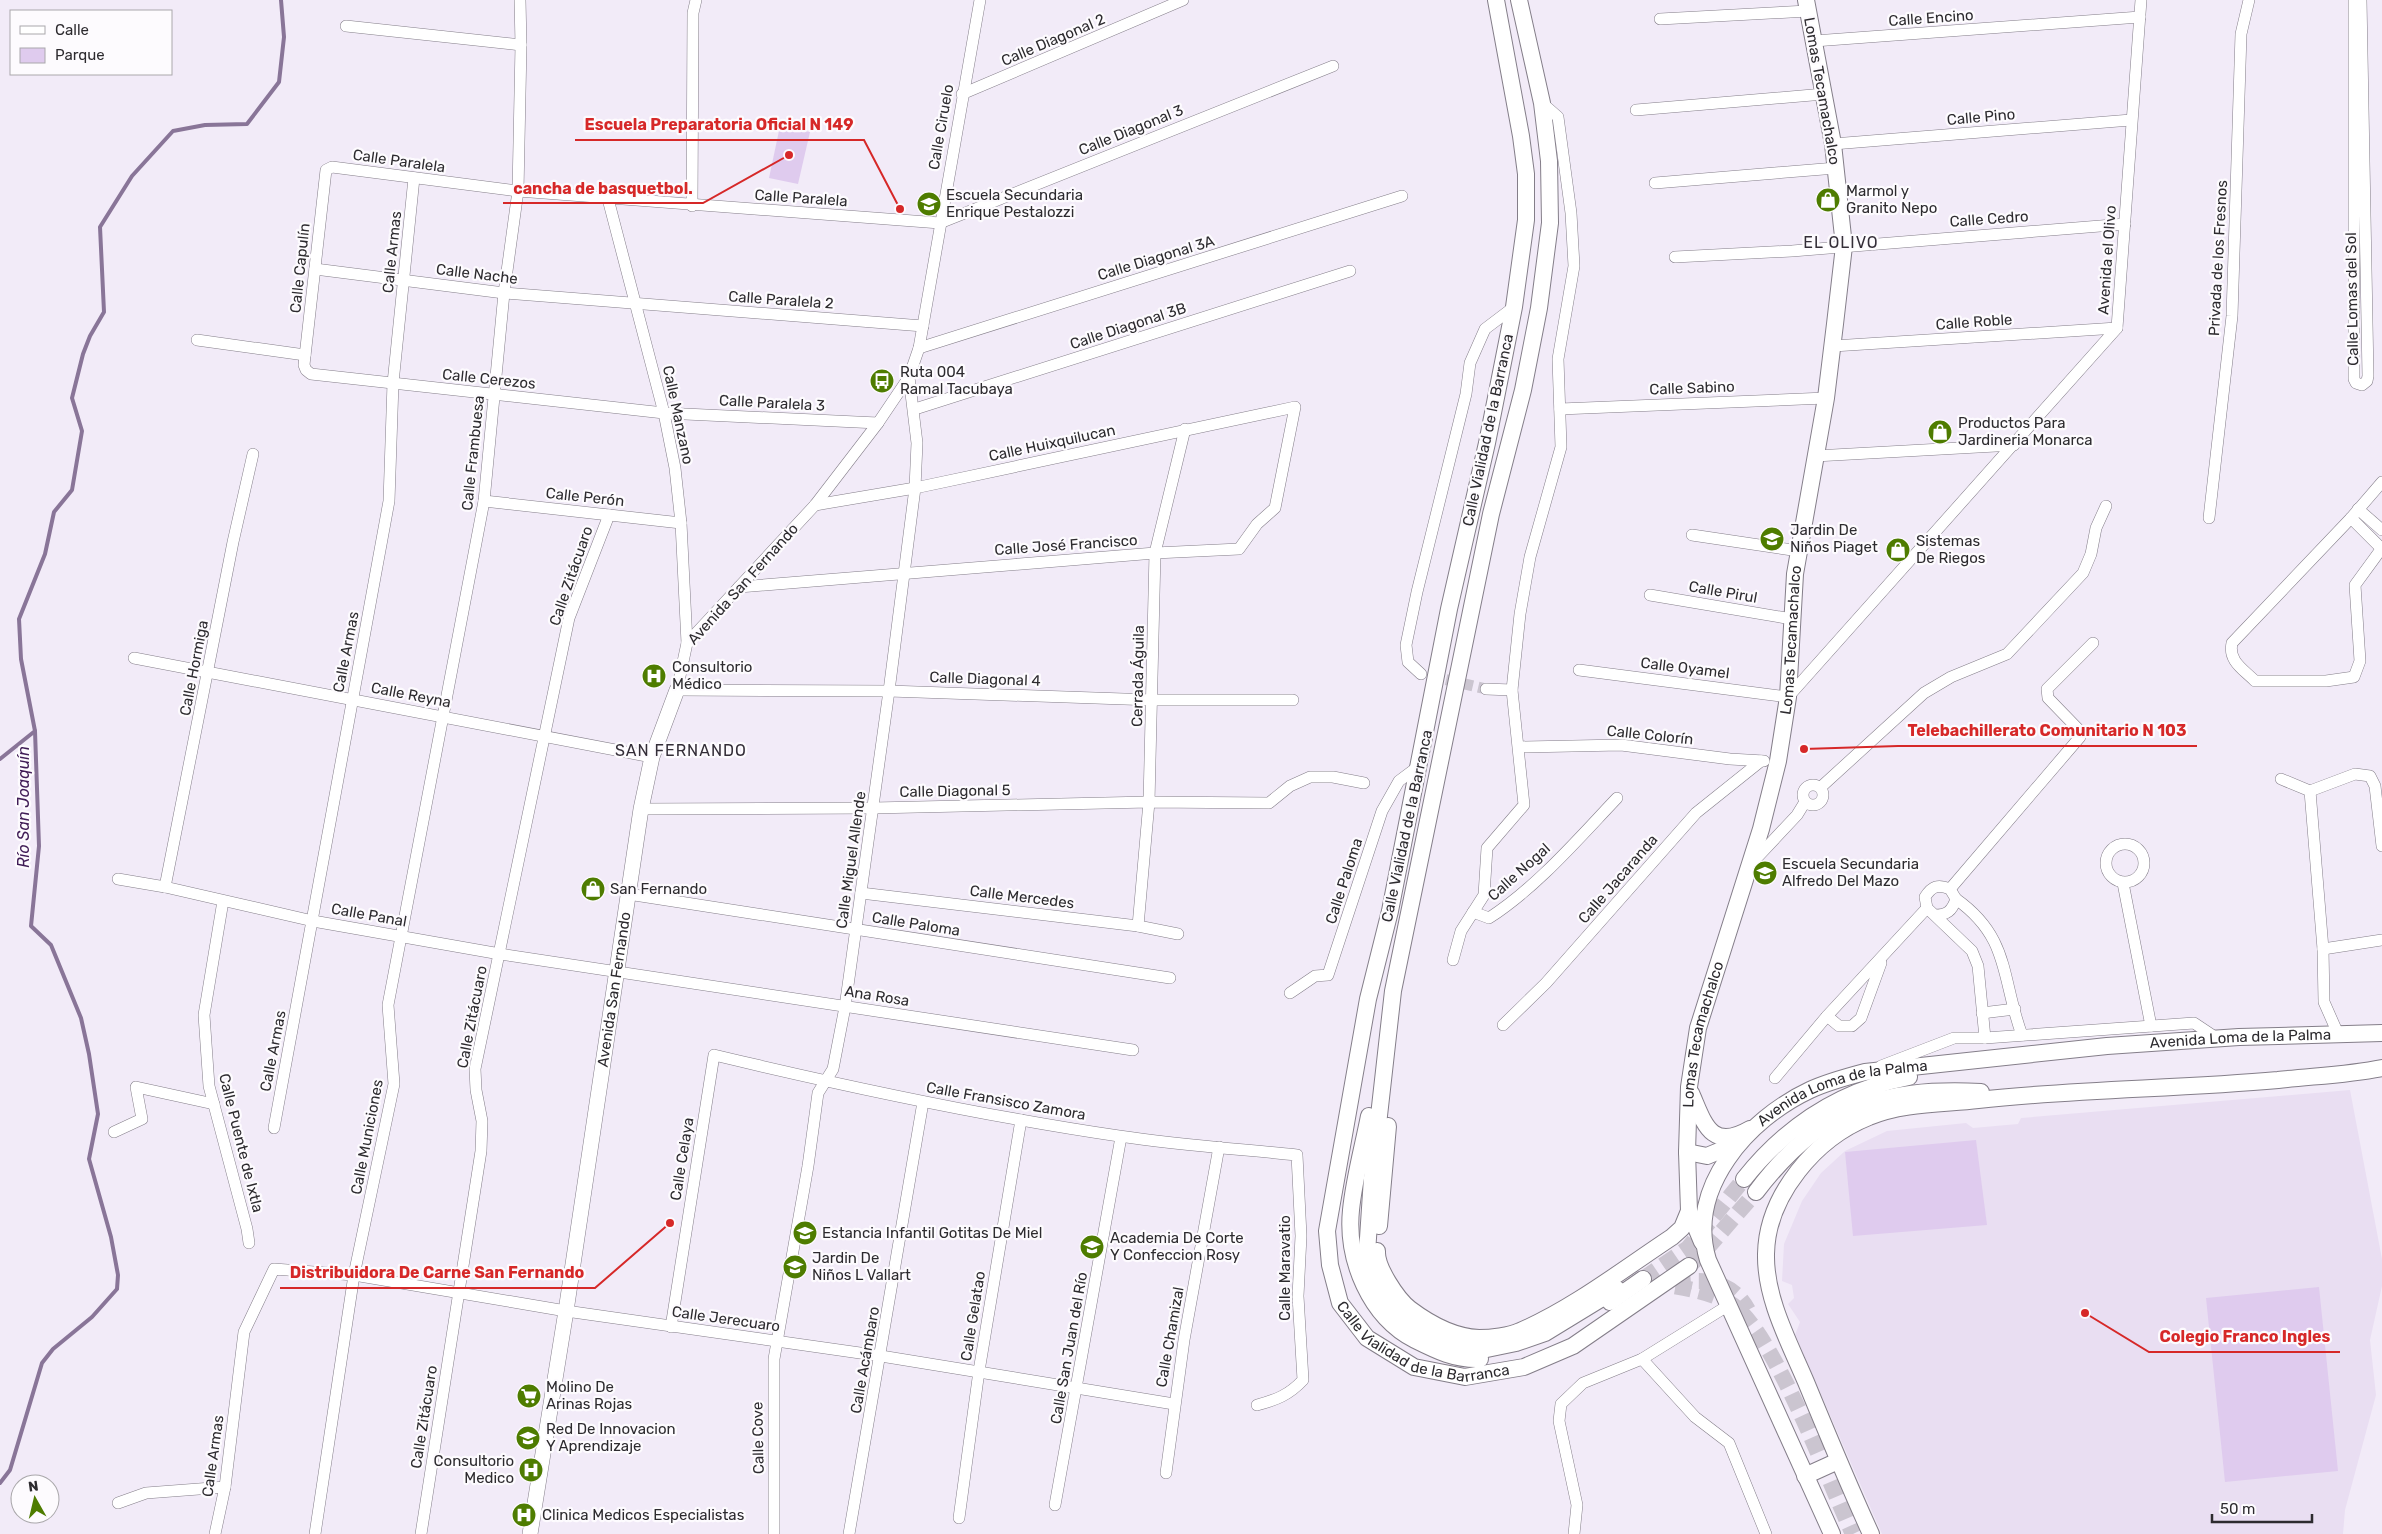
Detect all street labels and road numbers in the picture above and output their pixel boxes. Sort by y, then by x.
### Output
street label: Calle Encino [1888,6,1974,30]
street label: Calle Diagonal 2 [998,10,1108,70]
street label: Lomas Tecamachalco [1800,16,1844,166]
street label: Calle Ciruelo [925,83,957,171]
street label: Calle Diagonal 3 [1076,101,1186,159]
street label: Calle Pino [1946,105,2016,129]
street label: Calle Paralela [352,146,446,176]
street label: Privada de los Fresnos [2205,179,2231,336]
street label: Calle Paralela [754,186,848,210]
street label: Avenida el Olivo [2094,205,2120,315]
street label: Calle Cedro [1949,207,2029,231]
street label: Calle Armas [379,210,405,294]
street label: Calle Capulín [286,222,314,314]
street label: Calle Diagonal 3A [1095,232,1217,284]
street label: Calle Lomas del Sol [2342,232,2362,366]
street label: Calle Nache [435,260,519,288]
street label: Calle Paralela 2 [728,287,835,313]
street label: Calle Diagonal 3B [1068,299,1188,353]
street label: Calle Roble [1935,310,2013,334]
street label: Calle Vialidad de la Barranca [1459,332,1517,528]
street label: Calle Manzano [659,364,697,466]
street label: Calle Cerezos [441,365,537,393]
street label: Calle Sabino [1649,378,1735,398]
street label: Calle Paralela 3 [719,391,825,415]
street label: Calle Frambuesa [458,395,488,511]
street label: Calle Huixquilucan [987,421,1117,465]
street label: Calle Perón [545,484,625,510]
street label: Avenida San Fernando [684,520,802,648]
street label: Calle Zitácuaro [546,524,596,628]
street label: Calle José Francisco [994,531,1138,559]
street label: Lomas Tecamachalco [1776,564,1805,716]
street label: Calle Pirul [1687,577,1759,607]
street label: Calle Armas [329,610,363,694]
street label: Calle Hormiga [176,619,212,717]
street label: Cerrada Águila [1128,625,1148,727]
street label: Calle Oyamel [1640,654,1730,682]
street label: Calle Diagonal 4 [929,668,1041,690]
street label: Calle Reyna [369,678,453,712]
street label: Calle Colorín [1606,722,1694,748]
street label: Calle Vialidad de la Barranca [1378,728,1436,924]
street label: Calle Diagonal 5 [899,781,1011,801]
street label: Calle Miguel Allende [832,790,870,930]
street label: Calle Jacaranda [1574,831,1662,927]
street label: Calle Paloma [1322,836,1366,926]
street label: Calle Nogal [1484,839,1554,905]
street label: Calle Mercedes [969,882,1076,912]
street label: Calle Panal [330,900,408,930]
street label: Calle Paloma [871,908,961,940]
street label: Avenida San Fernando [594,911,635,1068]
street label: Lomas Tecamachalco [1679,959,1728,1108]
street label: Calle Zitácuaro [453,964,491,1070]
street label: Ana Rosa [843,982,911,1010]
street label: Calle Armas [256,1009,290,1093]
street label: Avenida Loma de la Palma [2149,1025,2331,1052]
street label: Avenida Loma de la Palma [1754,1056,1928,1130]
street label: Calle Puente de Ixtla [215,1072,267,1214]
street label: Calle Municiones [347,1078,387,1196]
street label: Calle Fransisco Zamora [925,1078,1087,1124]
street label: Calle Celaya [667,1116,697,1202]
street label: Calle Maravatio [1276,1215,1294,1321]
street label: Calle Gelatao [957,1270,989,1362]
street label: Calle San Juan del Río [1047,1270,1091,1426]
street label: Calle Chamizal [1152,1285,1188,1389]
street label: Calle Vialidad de la Barranca [1333,1298,1511,1386]
street label: Calle Jerecuaro [671,1302,781,1336]
street label: Calle Acámbaro [847,1305,883,1415]
street label: Calle Zitácuaro [407,1364,441,1470]
street label: Calle Cove [748,1402,768,1474]
street label: Calle Armas [198,1414,228,1498]

